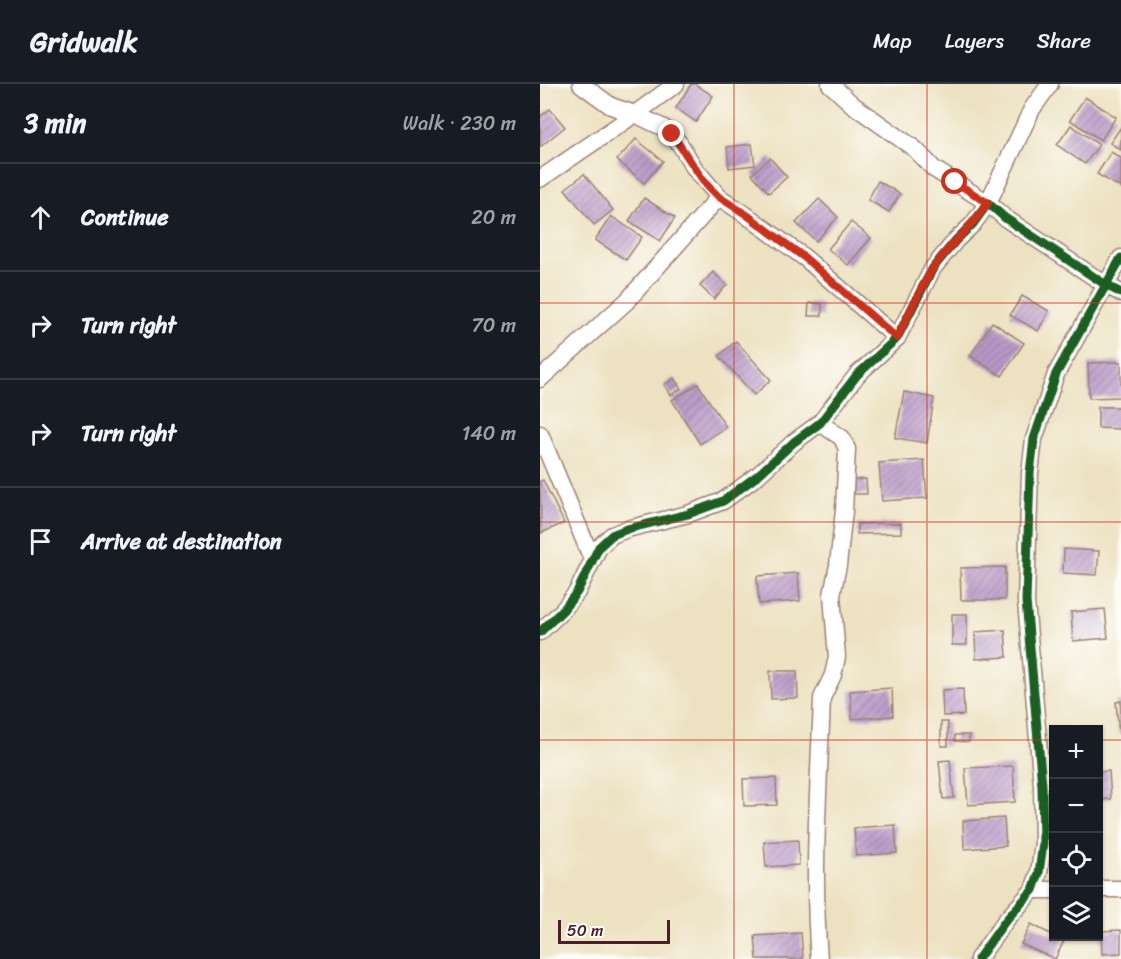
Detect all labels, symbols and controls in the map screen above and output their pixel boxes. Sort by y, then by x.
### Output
text: Gridwalk [30,17,138,66]
text: Map [873,22,912,60]
text: Layers [945,22,1004,60]
text: Share [1037,22,1091,60]
text: 3 min [24,100,86,146]
text: Walk · 230 m [403,106,516,141]
route end [658,120,684,146]
route start [941,168,967,194]
text: Continue [81,198,169,237]
text: 20 m [471,200,516,235]
icon: ahead [24,201,57,234]
text: Turn right [81,306,176,345]
text: 70 m [471,308,516,343]
icon: right [24,309,57,342]
text: Turn right [81,414,176,453]
text: 140 m [462,416,516,451]
icon: right [24,417,57,450]
text: Arrive at destination [81,522,282,561]
icon: arrive [24,525,57,558]
map controls [1049,725,1103,941]
button: + [1049,725,1103,779]
button: − [1049,779,1103,833]
button: locate [1049,833,1103,887]
button: layers [1049,887,1103,941]
text: 50 m [567,916,603,945]
scale bar [558,917,670,944]

